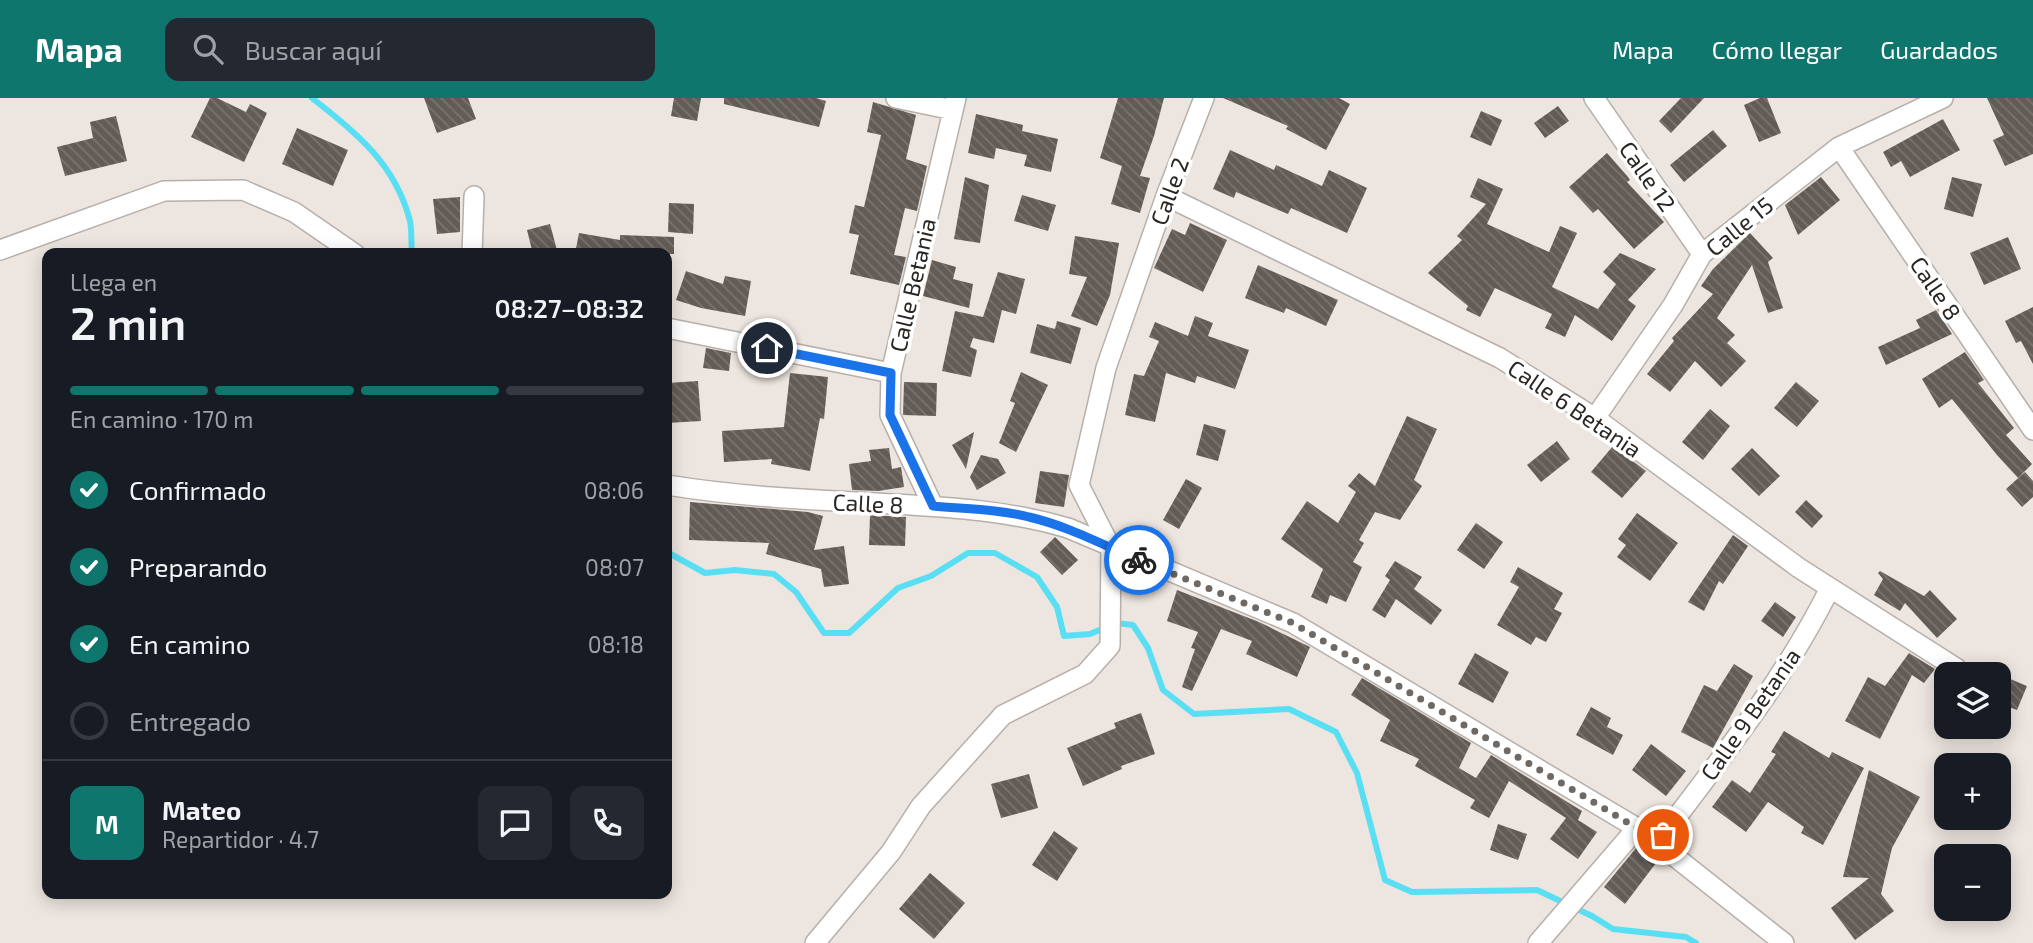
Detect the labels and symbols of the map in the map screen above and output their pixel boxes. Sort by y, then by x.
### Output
street label: Calle 12 [1614,136,1682,216]
street label: Calle 2 [1144,153,1194,229]
street label: Calle 15 [1700,190,1778,262]
street label: Calle Betania [883,215,941,355]
street label: Calle 8 [1905,251,1967,325]
pin [737,318,797,378]
street label: Calle 6 Betania [1503,353,1647,463]
street label: Calle 8 [832,487,904,519]
courier [1104,525,1174,595]
street label: Calle 9 Betania [1694,643,1806,785]
pin [1633,805,1693,865]

